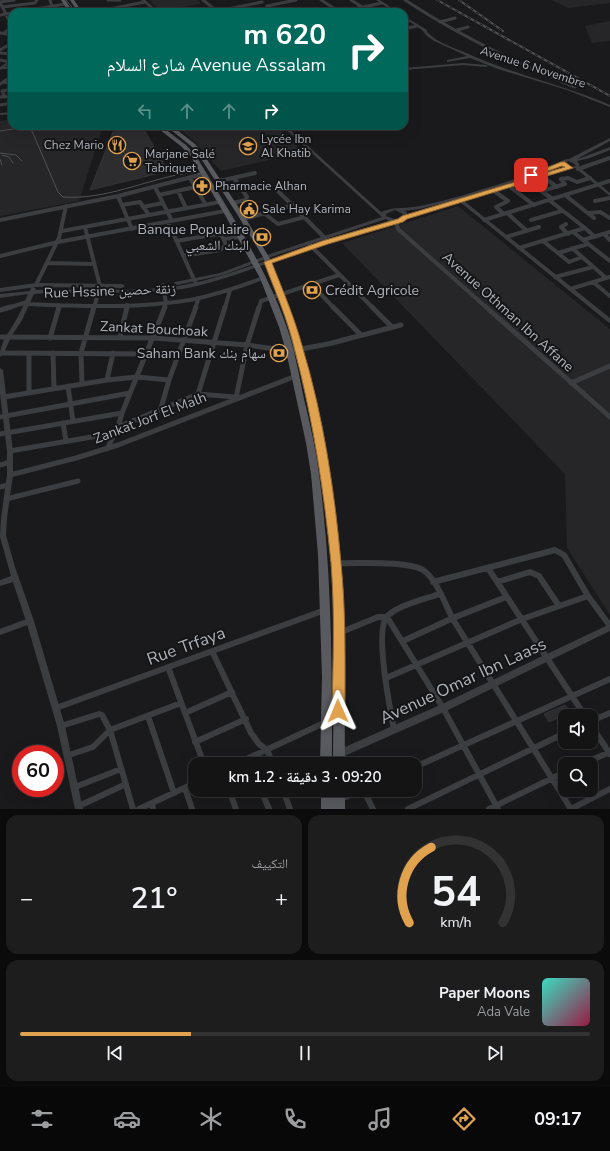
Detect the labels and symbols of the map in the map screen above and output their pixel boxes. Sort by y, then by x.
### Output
street label: Avenue 6 Novembre [478,42,588,92]
place label: Lycée Ibn Al Khatib [261,131,311,161]
restaurant icon: Chez Mario [107,135,127,155]
school or university icon: Lycée Ibn Al Khatib [238,136,258,156]
place label: Chez Mario [44,137,104,153]
place label: Marjane Salé Tabriquet [145,146,215,176]
supermarket icon: Marjane Salé Tabriquet [122,151,142,171]
pin [514,158,548,192]
pharmacy icon: Pharmacie Alhan [192,176,212,196]
place label: Pharmacie Alhan [215,178,307,194]
public building icon: Sale Hay Karima [239,199,259,219]
place label: Sale Hay Karima [262,201,351,217]
place label: Banque Populaire البنك الشعبي [138,220,249,256]
bank icon: Banque Populaire البنك الشعبي [252,227,272,247]
street label: Avenue Othman Ibn Affane [438,248,578,376]
street label: Rue Hssine زنقة حصين [44,279,176,303]
bank icon: Crédit Agricole [302,280,322,300]
place label: Crédit Agricole [325,281,419,300]
street label: Zankat Bouchoak [100,317,209,341]
bank icon: Saham Bank سهام بنك [269,343,289,363]
place label: Saham Bank سهام بنك [137,344,266,363]
street label: Zankat Jorf El Malh [91,388,209,448]
street label: Rue Trfaya [144,621,228,671]
street label: Avenue Omar Ibn Laass [376,632,550,730]
position arrow [317,690,359,732]
speed limit sign: 60 [12,745,64,797]

